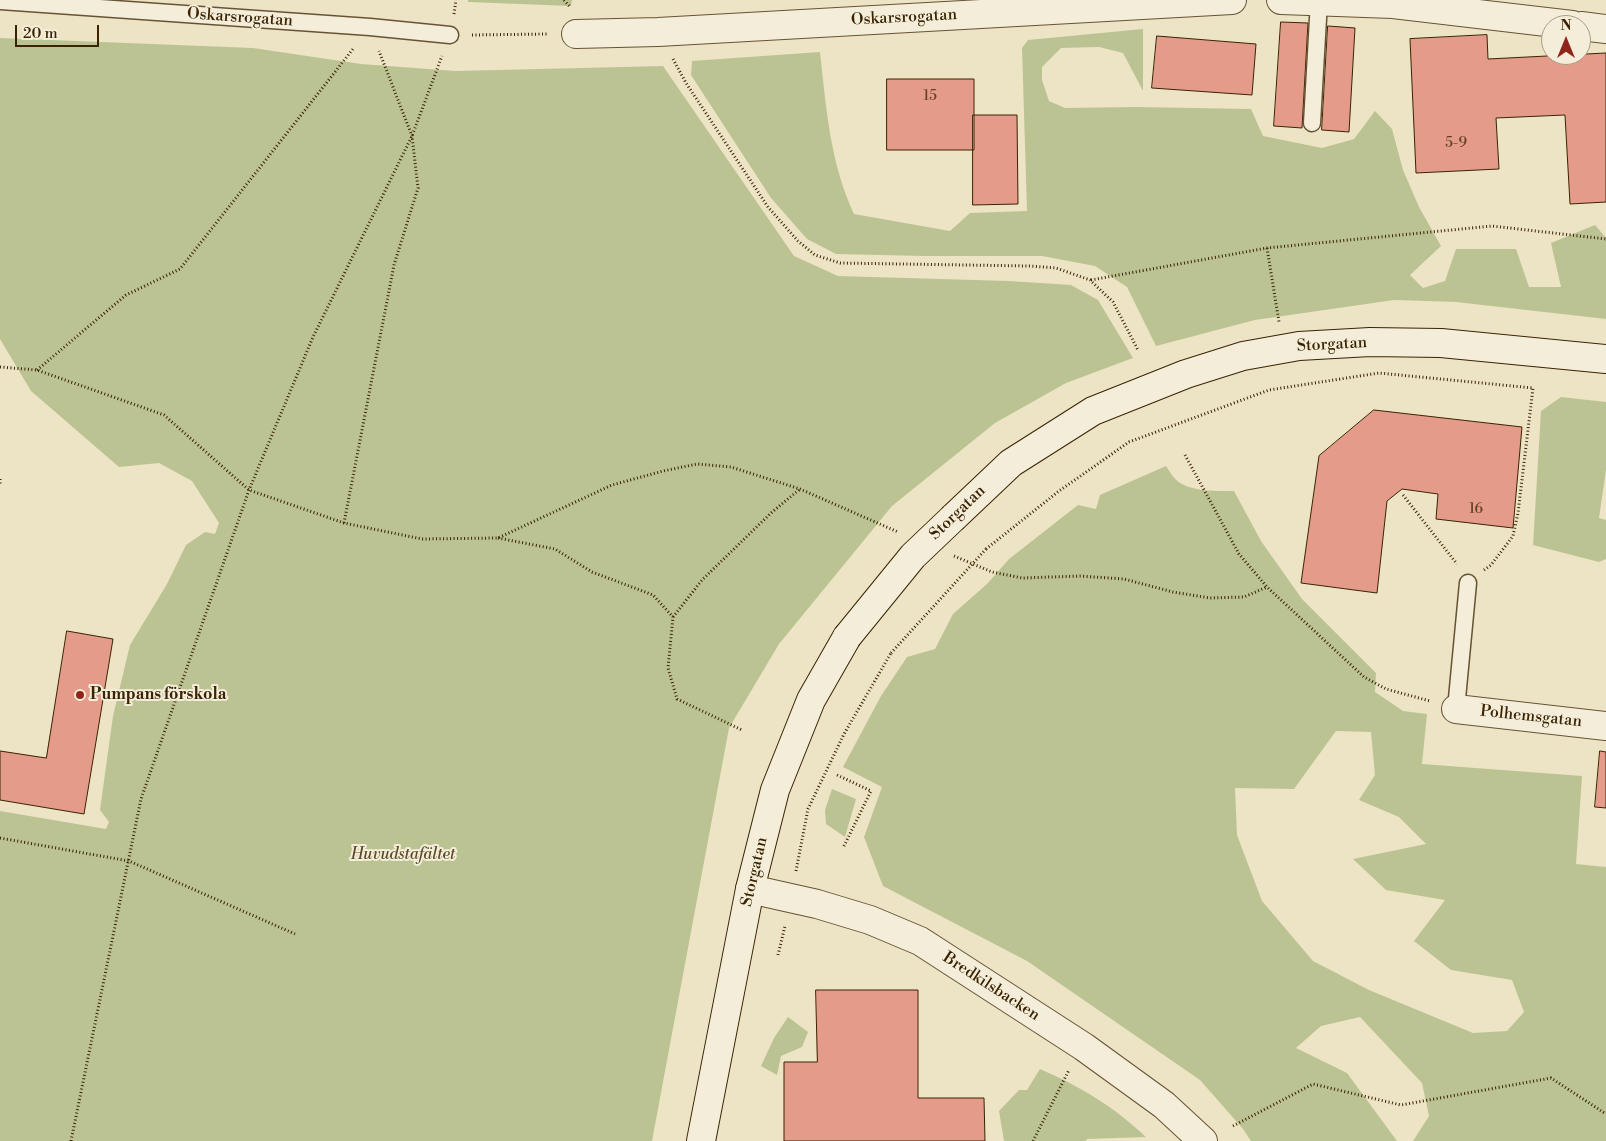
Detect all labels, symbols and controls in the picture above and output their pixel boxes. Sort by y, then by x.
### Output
street label: Oskarsrogatan [186,5,294,31]
street label: Oskarsrogatan [851,6,957,30]
scale bar [18,15,101,47]
north arrow [1541,15,1591,65]
text: N [1560,17,1572,35]
text: 20 m [23,24,58,43]
house number: 15 [923,89,937,105]
house number: 5-9 [1445,136,1467,152]
street label: Storgatan [1296,334,1368,356]
street label: Storgatan [926,482,990,544]
house number: 16 [1469,502,1483,518]
place label: Pumpans förskola [90,685,226,705]
marker: Pumpans förskola [74,689,86,701]
street label: Polhemsgatan [1479,702,1583,732]
street label: Storgatan [738,836,772,908]
park label: Huvudstafältet [351,845,455,865]
street label: Bredkilsbacken [939,949,1043,1025]

